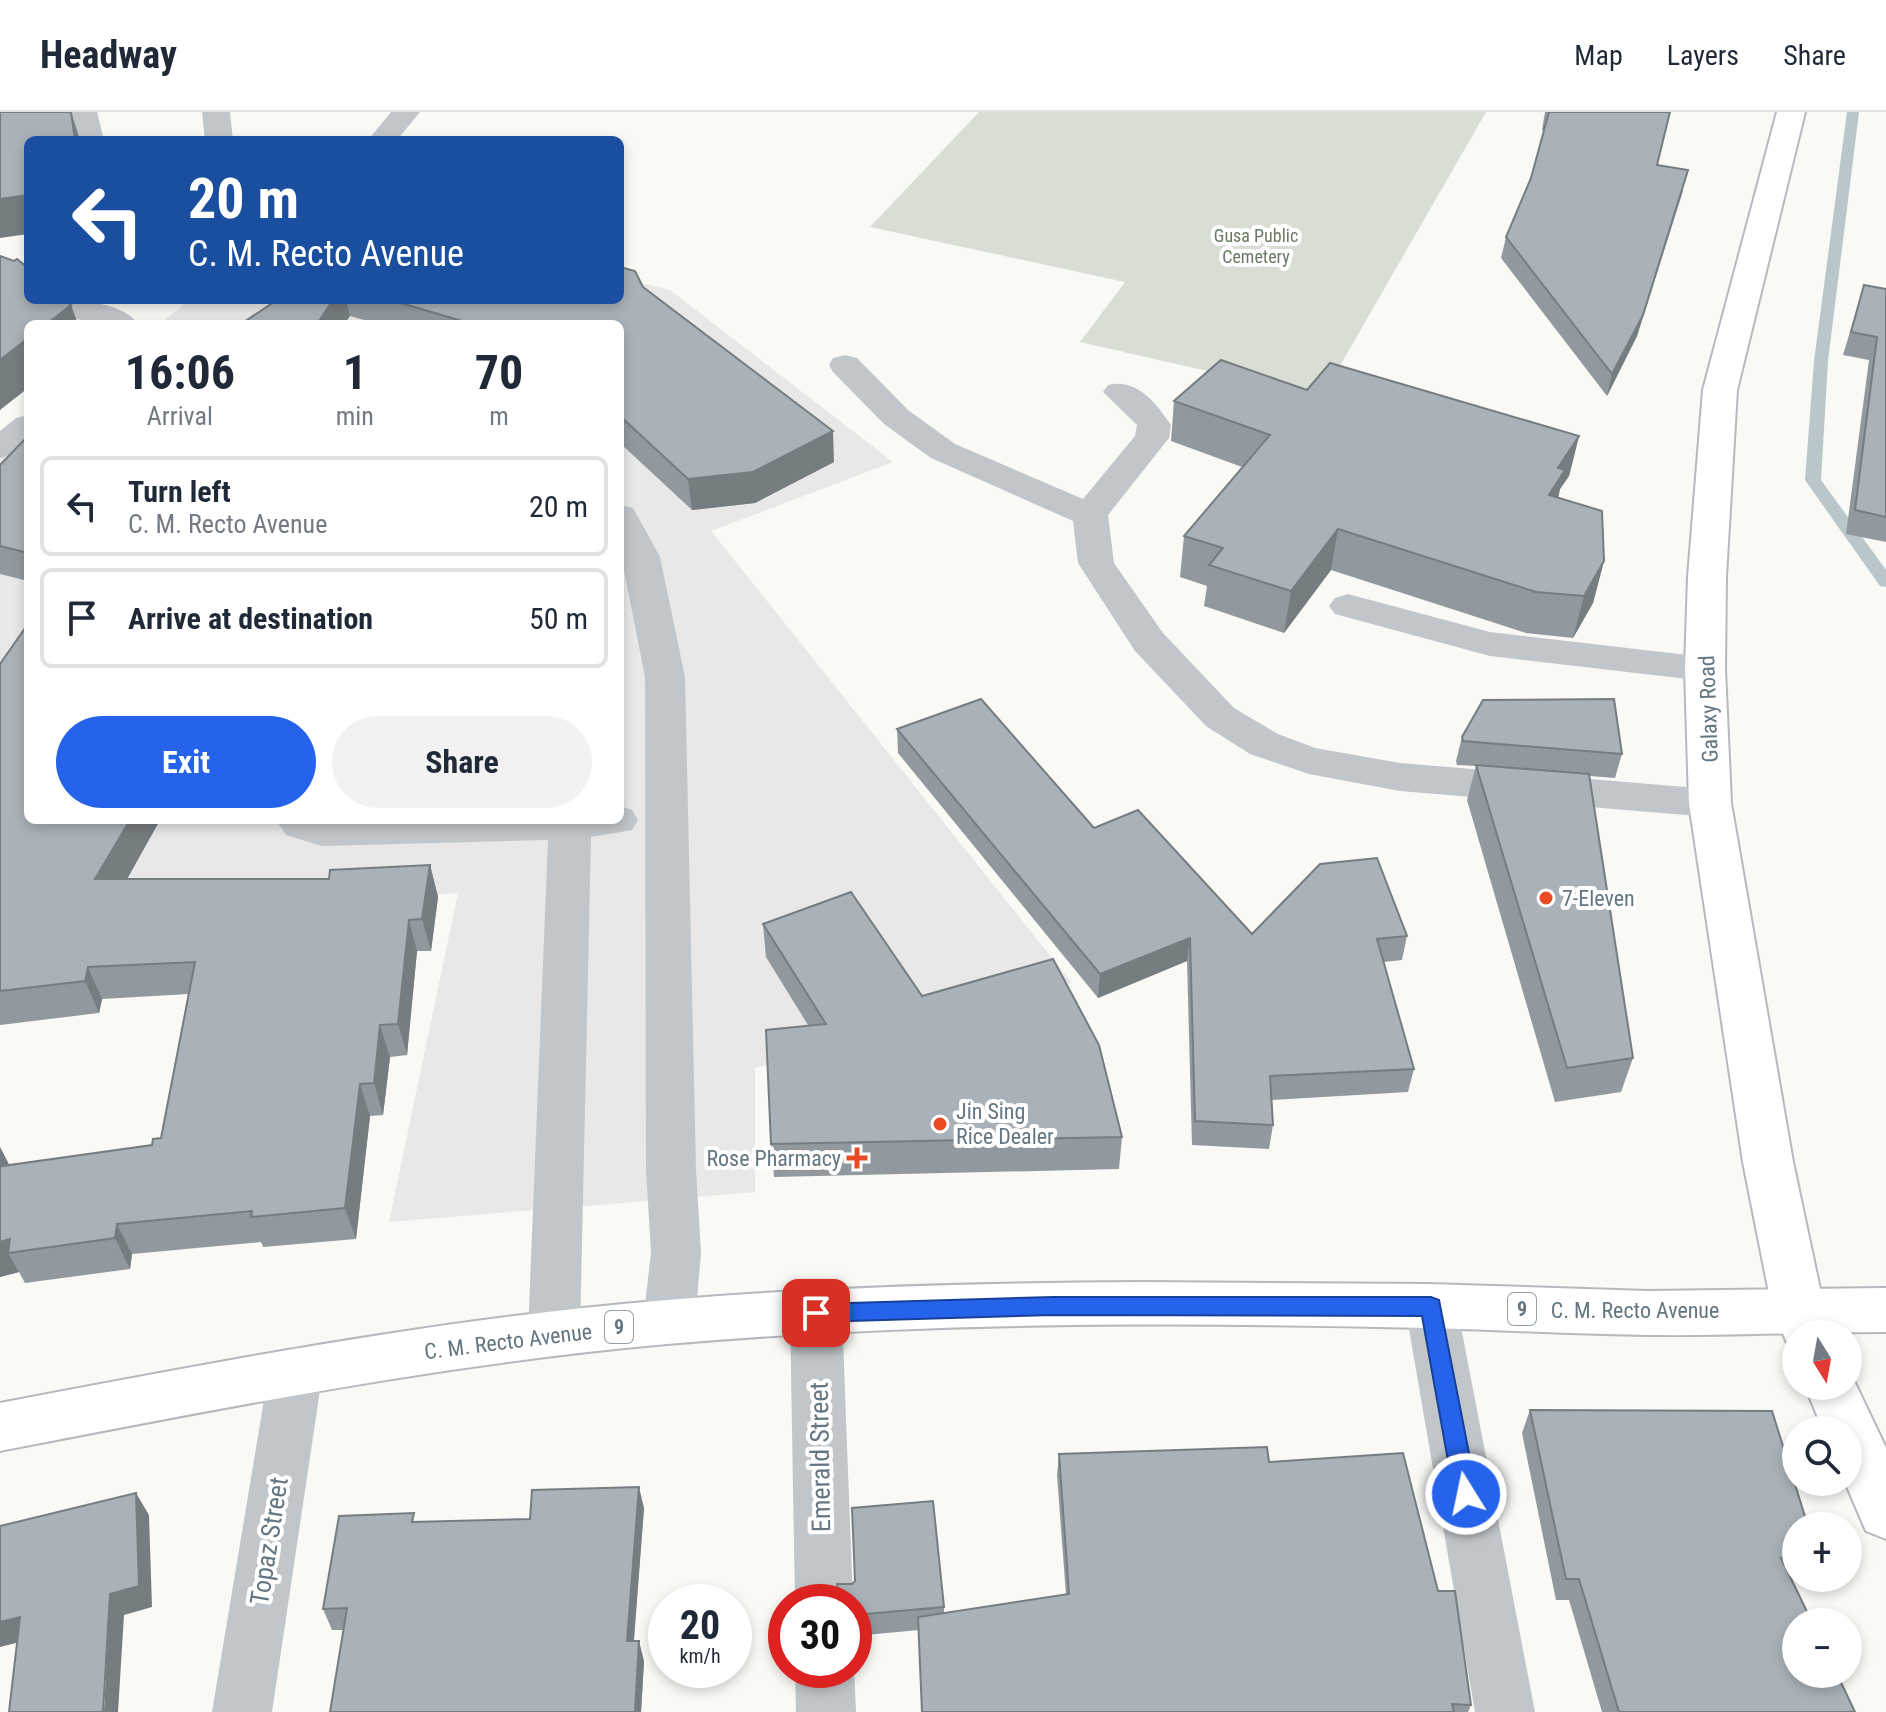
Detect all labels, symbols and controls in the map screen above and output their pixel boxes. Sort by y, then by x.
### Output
text: Headway [40,33,177,77]
text: Map [1574,39,1623,72]
text: Layers [1667,39,1739,72]
text: Share [1783,39,1846,72]
text: 20 m [188,166,299,232]
icon: left [56,168,160,272]
park label: Gusa Public Cemetery [1214,225,1298,267]
text: C. M. Recto Avenue [188,233,464,275]
text: 16:06 [125,344,235,401]
text: 1 [343,344,367,401]
text: 70 [475,344,523,401]
text: Arrival [147,401,213,431]
text: min [336,401,374,431]
text: m [489,401,509,431]
text: Turn left [128,474,231,509]
icon: left [60,484,104,528]
text: 20 m [529,489,588,524]
text: C. M. Recto Avenue [128,509,327,539]
icon: arrive [60,596,104,640]
text: Arrive at destination [128,601,373,636]
text: 50 m [529,601,588,636]
street label: Galaxy Road [1694,655,1723,763]
button: Exit [56,716,316,808]
button: Share [332,716,592,808]
place label: 7-Eleven [1562,886,1635,911]
marker: 7-Eleven [1537,889,1555,907]
place label: Jin Sing Rice Dealer [956,1099,1054,1149]
marker: Jin Sing Rice Dealer [931,1115,949,1133]
place label: Rose Pharmacy [706,1146,841,1171]
marker: Rose Pharmacy [848,1149,866,1167]
pin [782,1279,850,1347]
icon: arrive [794,1291,838,1335]
road number: 9 [1508,1293,1536,1325]
street label: C. M. Recto Avenue [1551,1298,1719,1323]
road number: 9 [605,1311,633,1343]
street label: C. M. Recto Avenue [423,1319,593,1364]
north arrow [1782,1320,1862,1400]
map controls [1782,1320,1862,1688]
street label: Emerald Street [804,1382,836,1532]
button: search [1782,1416,1862,1496]
position arrow [1424,1452,1508,1536]
street label: Topaz Street [244,1475,294,1607]
button: + [1782,1512,1862,1592]
speed limit sign: 30 [768,1584,872,1688]
text: 20 [680,1602,720,1649]
button: − [1782,1608,1862,1688]
text: km/h [679,1644,721,1668]

